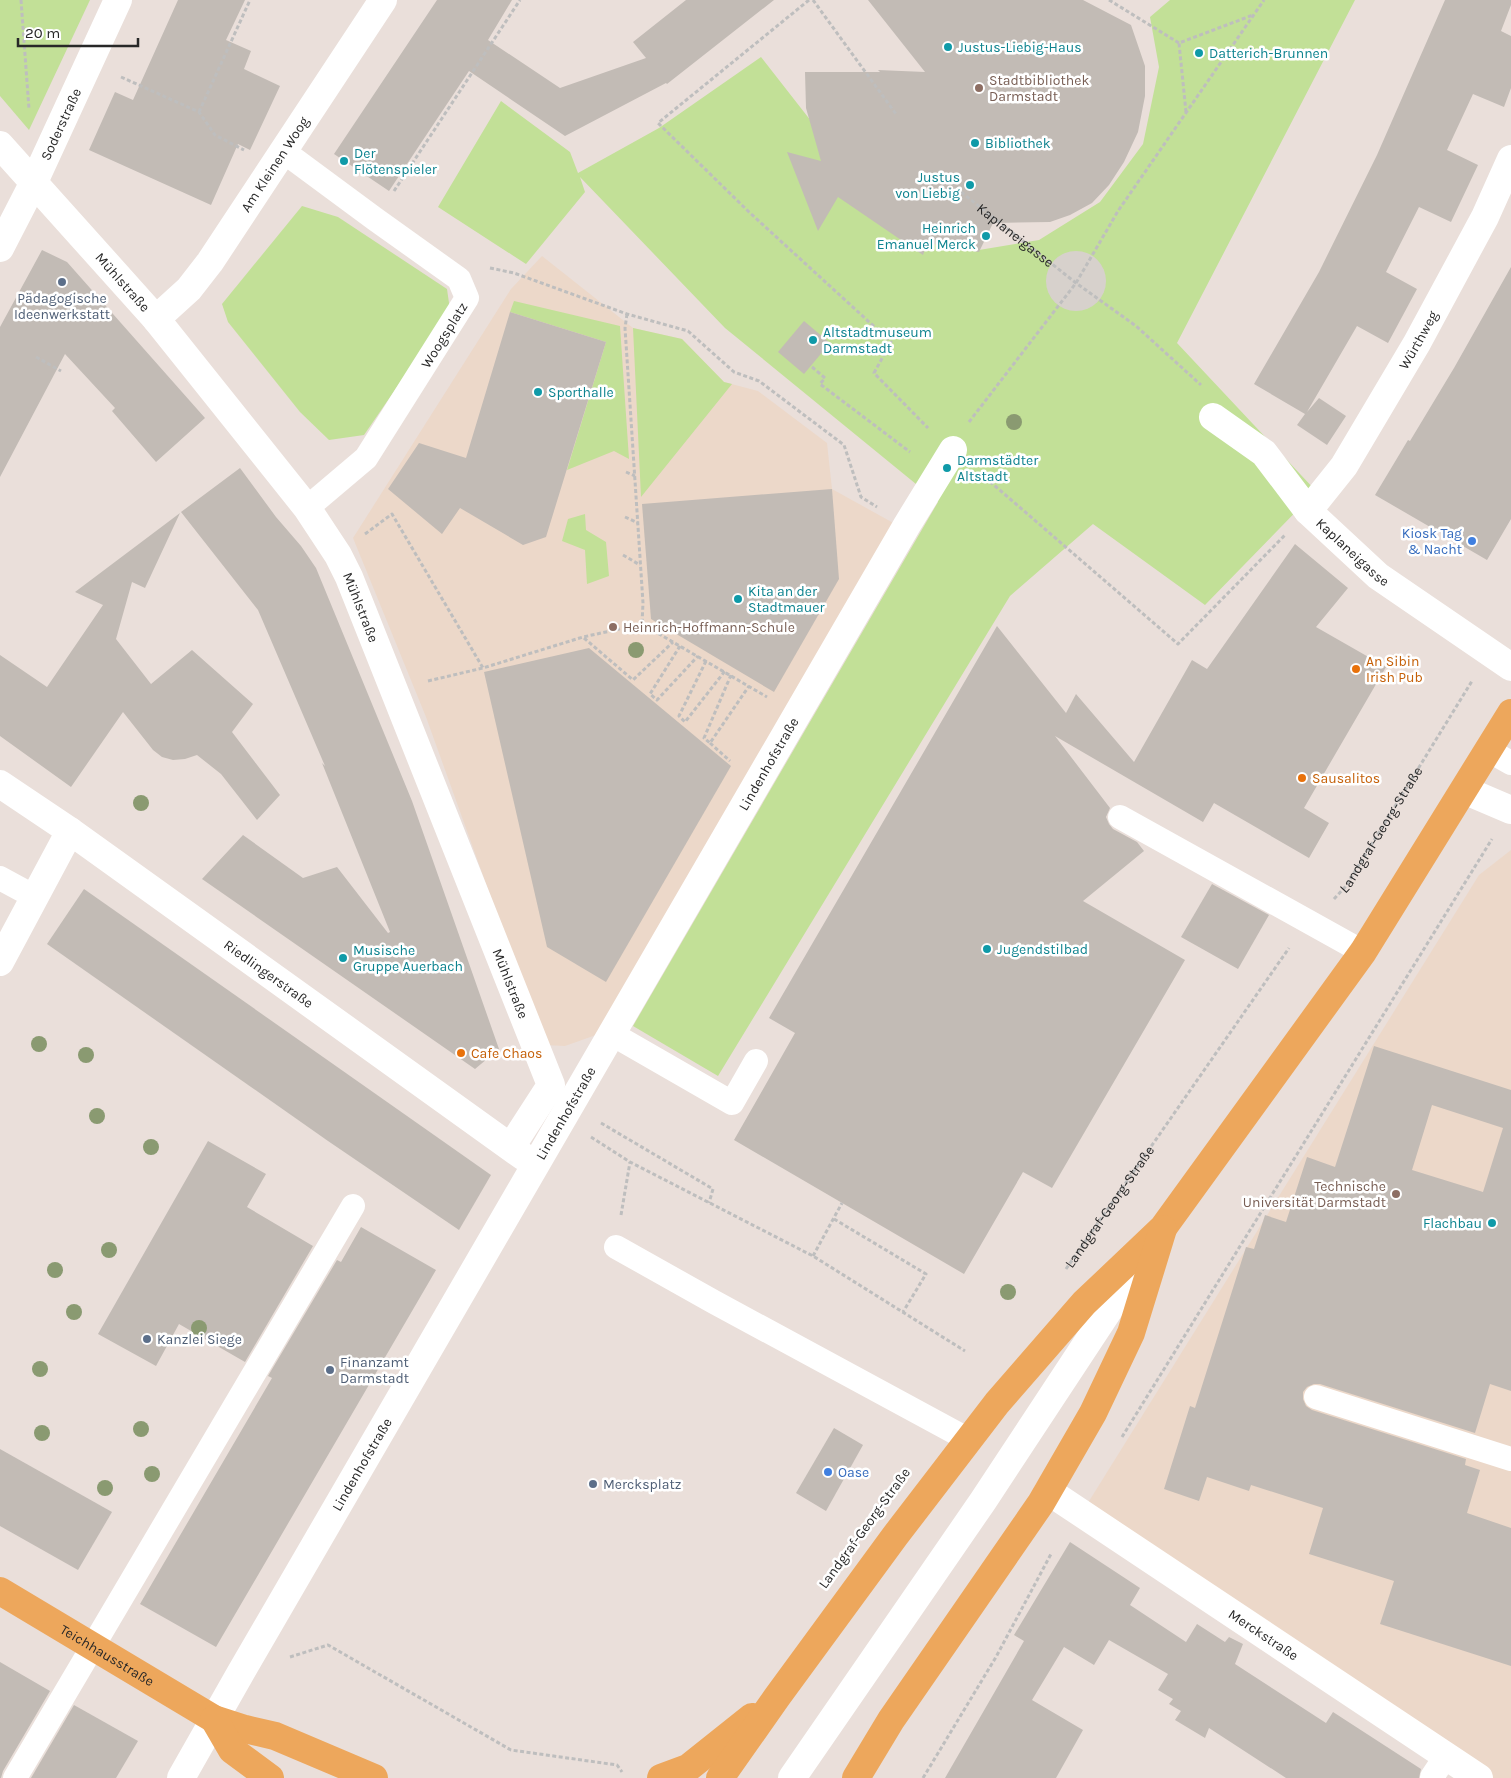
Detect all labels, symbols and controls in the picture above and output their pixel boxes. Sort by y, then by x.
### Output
scale bar [18,15,138,47]
text: 20 m [25,24,60,42]
place label: Justus-Liebig-Haus [958,39,1082,56]
marker: Justus-Liebig-Haus [942,41,954,53]
place label: Datterich-Brunnen [1209,45,1328,62]
marker: Datterich-Brunnen [1193,47,1205,59]
place label: Stadtbibliothek Darmstadt [989,72,1089,105]
marker: Stadtbibliothek Darmstadt [973,82,985,94]
street label: Soderstraße [37,85,85,163]
street label: Am Kleinen Woog [237,113,313,215]
place label: Bibliothek [985,135,1051,152]
marker: Bibliothek [969,137,981,149]
place label: Der Flötenspieler [354,145,438,178]
marker: Der Flötenspieler [338,155,350,167]
place label: Justus von Liebig [895,169,960,202]
marker: Justus von Liebig [964,179,976,191]
street label: Kaplaneigasse [973,200,1057,271]
place label: Heinrich Emanuel Merck [877,220,976,253]
marker: Heinrich Emanuel Merck [980,230,992,242]
street label: Mühlstraße [91,249,153,316]
marker: Pädagogische Ideenwerkstatt [56,276,68,288]
place label: Pädagogische Ideenwerkstatt [14,290,110,323]
street label: Woogsplatz [418,299,471,371]
street label: Würthweg [1395,308,1442,373]
place label: Altstadtmuseum Darmstadt [823,324,932,357]
marker: Altstadtmuseum Darmstadt [807,334,819,346]
place label: Sporthalle [548,384,614,401]
marker: Sporthalle [532,386,544,398]
place label: Darmstädter Altstadt [957,452,1039,485]
marker: Darmstädter Altstadt [941,462,953,474]
street label: Kaplaneigasse [1312,515,1392,590]
place label: Kiosk Tag & Nacht [1402,525,1462,558]
marker: Kiosk Tag & Nacht [1466,535,1478,547]
street label: Mühlstraße [339,570,382,645]
place label: Kita an der Stadtmauer [748,583,825,616]
marker: Kita an der Stadtmauer [732,593,744,605]
place label: Heinrich-Hoffmann-Schule [623,619,795,636]
marker: Heinrich-Hoffmann-Schule [607,621,619,633]
place label: An Sibin Irish Pub [1366,653,1423,686]
marker: An Sibin Irish Pub [1350,663,1362,675]
street label: Lindenhofstraße [735,714,802,814]
street label: Landgraf-Georg-Straße [1336,763,1426,897]
place label: Sausalitos [1312,770,1380,787]
marker: Sausalitos [1296,772,1308,784]
street label: Riedlingerstraße [220,936,317,1012]
place label: Jugendstilbad [997,941,1088,958]
place label: Musische Gruppe Auerbach [353,942,463,975]
marker: Jugendstilbad [981,943,993,955]
street label: Mühlstraße [489,946,532,1021]
marker: Musische Gruppe Auerbach [337,952,349,964]
place label: Cafe Chaos [471,1045,542,1062]
marker: Cafe Chaos [455,1047,467,1059]
street label: Lindenhofstraße [532,1064,600,1163]
street label: Landgraf-Georg-Straße [1061,1142,1158,1271]
place label: Technische Universität Darmstadt [1243,1178,1386,1211]
marker: Technische Universität Darmstadt [1390,1188,1402,1200]
place label: Flachbau [1423,1215,1482,1232]
marker: Flachbau [1486,1217,1498,1229]
place label: Kanzlei Siege [157,1331,242,1348]
marker: Kanzlei Siege [141,1333,153,1345]
place label: Finanzamt Darmstadt [340,1354,409,1387]
marker: Finanzamt Darmstadt [324,1364,336,1376]
street label: Lindenhofstraße [328,1415,396,1514]
place label: Oase [838,1464,869,1481]
street label: Landgraf-Georg-Straße [815,1465,914,1592]
marker: Oase [822,1466,834,1478]
place label: Mercksplatz [603,1476,681,1493]
marker: Mercksplatz [587,1478,599,1490]
street label: Merckstraße [1225,1606,1301,1664]
street label: Teichhausstraße [57,1621,157,1690]

